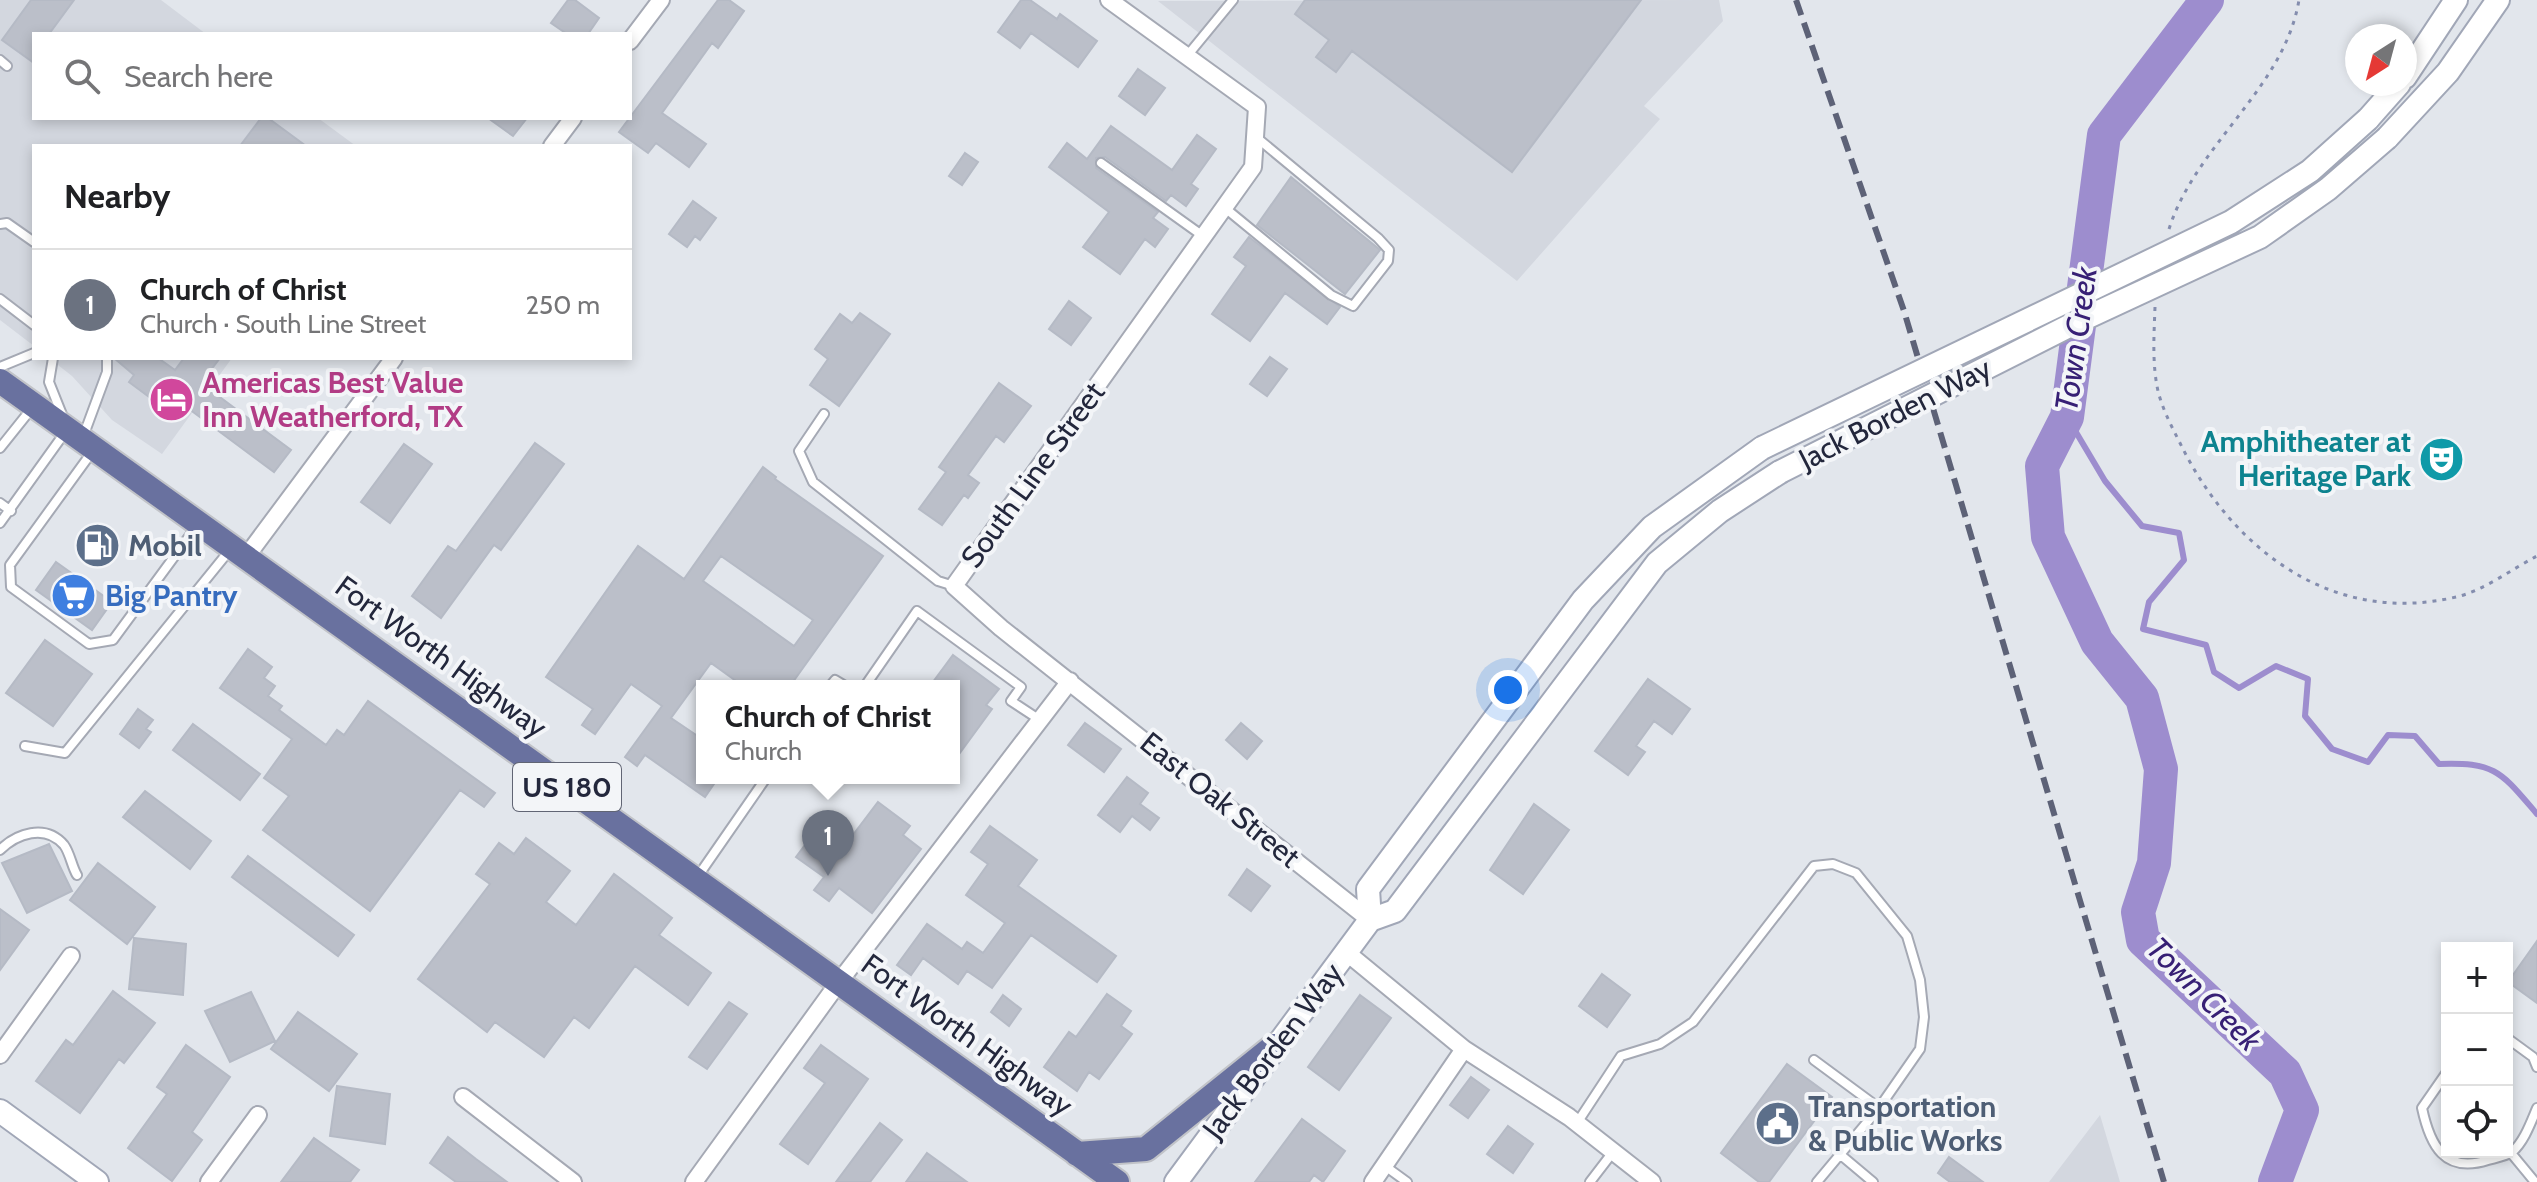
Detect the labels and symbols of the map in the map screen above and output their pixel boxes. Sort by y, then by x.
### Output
north arrow [2345,24,2417,96]
water label: Town Creek [2046,263,2105,414]
street label: Jack Borden Way [1792,349,1997,478]
place label: Americas Best Value Inn Weatherford, TX [202,364,463,435]
street label: South Line Street [953,375,1112,575]
hotel icon: Americas Best Value Inn Weatherford, TX [147,376,195,424]
place label: Amphitheater at Heritage Park [2201,423,2411,494]
theatre icon: Amphitheater at Heritage Park [2418,435,2466,483]
fuel station icon: Mobil [73,522,121,570]
place label: Mobil [128,527,202,564]
street label: Fort Worth Highway [328,567,554,746]
supermarket icon: Big Pantry [50,572,98,620]
place label: Big Pantry [105,577,239,614]
your location [1488,670,1528,710]
street label: East Oak Street [1133,724,1308,875]
road number: US 180 [513,763,621,811]
pin: 1 [802,810,854,876]
water label: Town Creek [2139,928,2270,1060]
street label: Fort Worth Highway [854,945,1080,1124]
street label: Jack Borden Way [1194,955,1351,1147]
place label: Transportation & Public Works [1808,1088,2002,1159]
public building icon: Transportation & Public Works [1753,1100,1801,1148]

